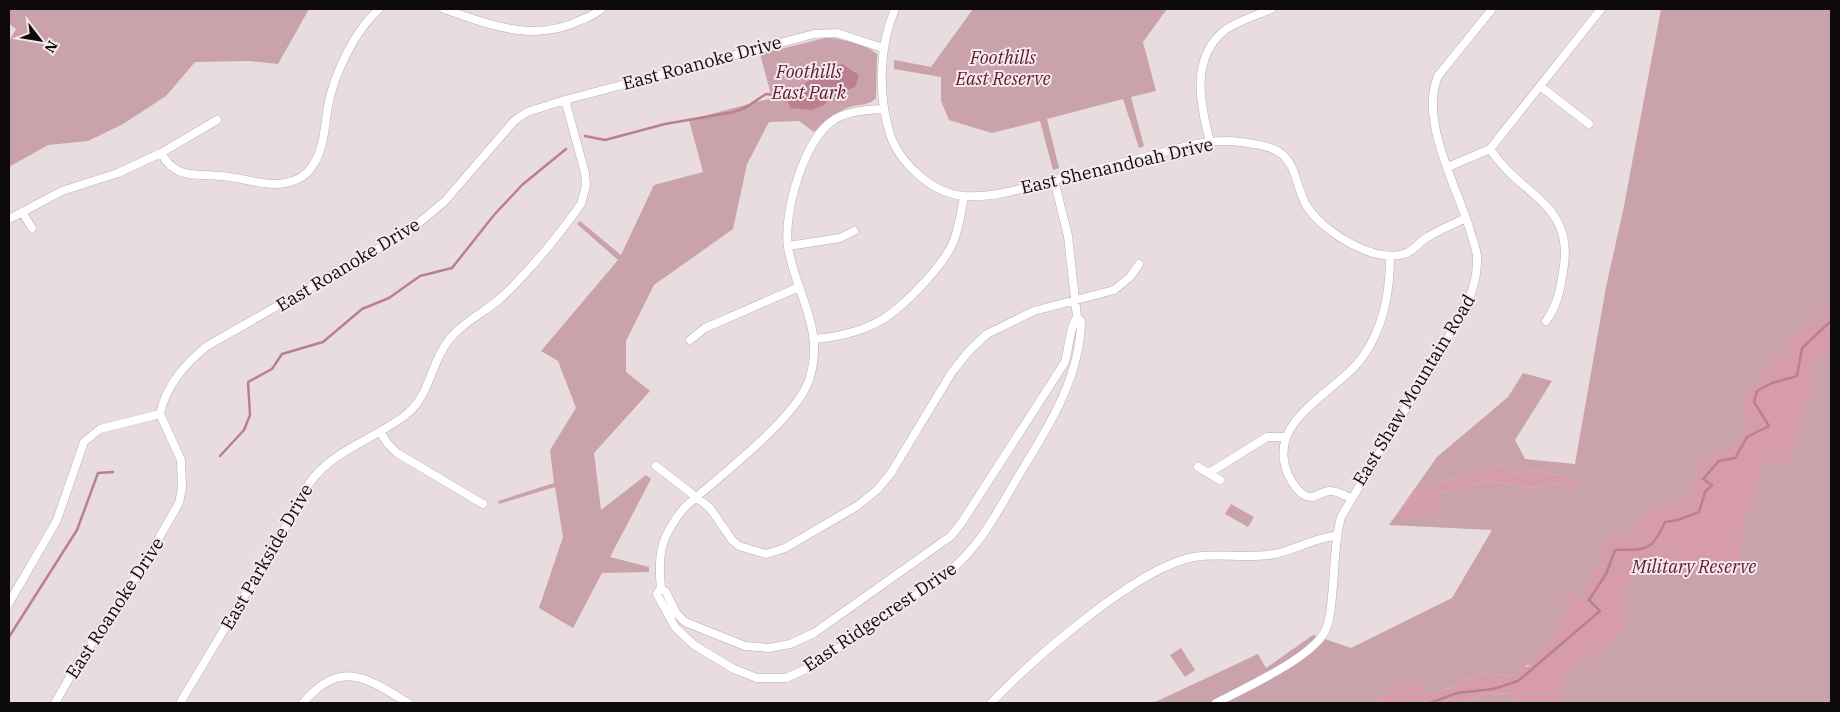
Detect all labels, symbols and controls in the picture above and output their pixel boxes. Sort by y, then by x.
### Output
north arrow [15,15,65,65]
street label: East Roanoke Drive [620,30,784,95]
text: N [41,37,62,56]
park label: Foothills East Reserve [955,46,1050,90]
park label: Foothills East Park [771,60,847,104]
street label: East Shenandoah Drive [1018,132,1215,199]
street label: East Roanoke Drive [272,213,424,317]
street label: East Shaw Mountain Road [1347,290,1480,490]
street label: East Parkside Drive [215,480,318,634]
street label: East Roanoke Drive [60,533,169,683]
park label: Military Reserve [1631,555,1756,578]
street label: East Ridgecrest Drive [799,557,961,676]

